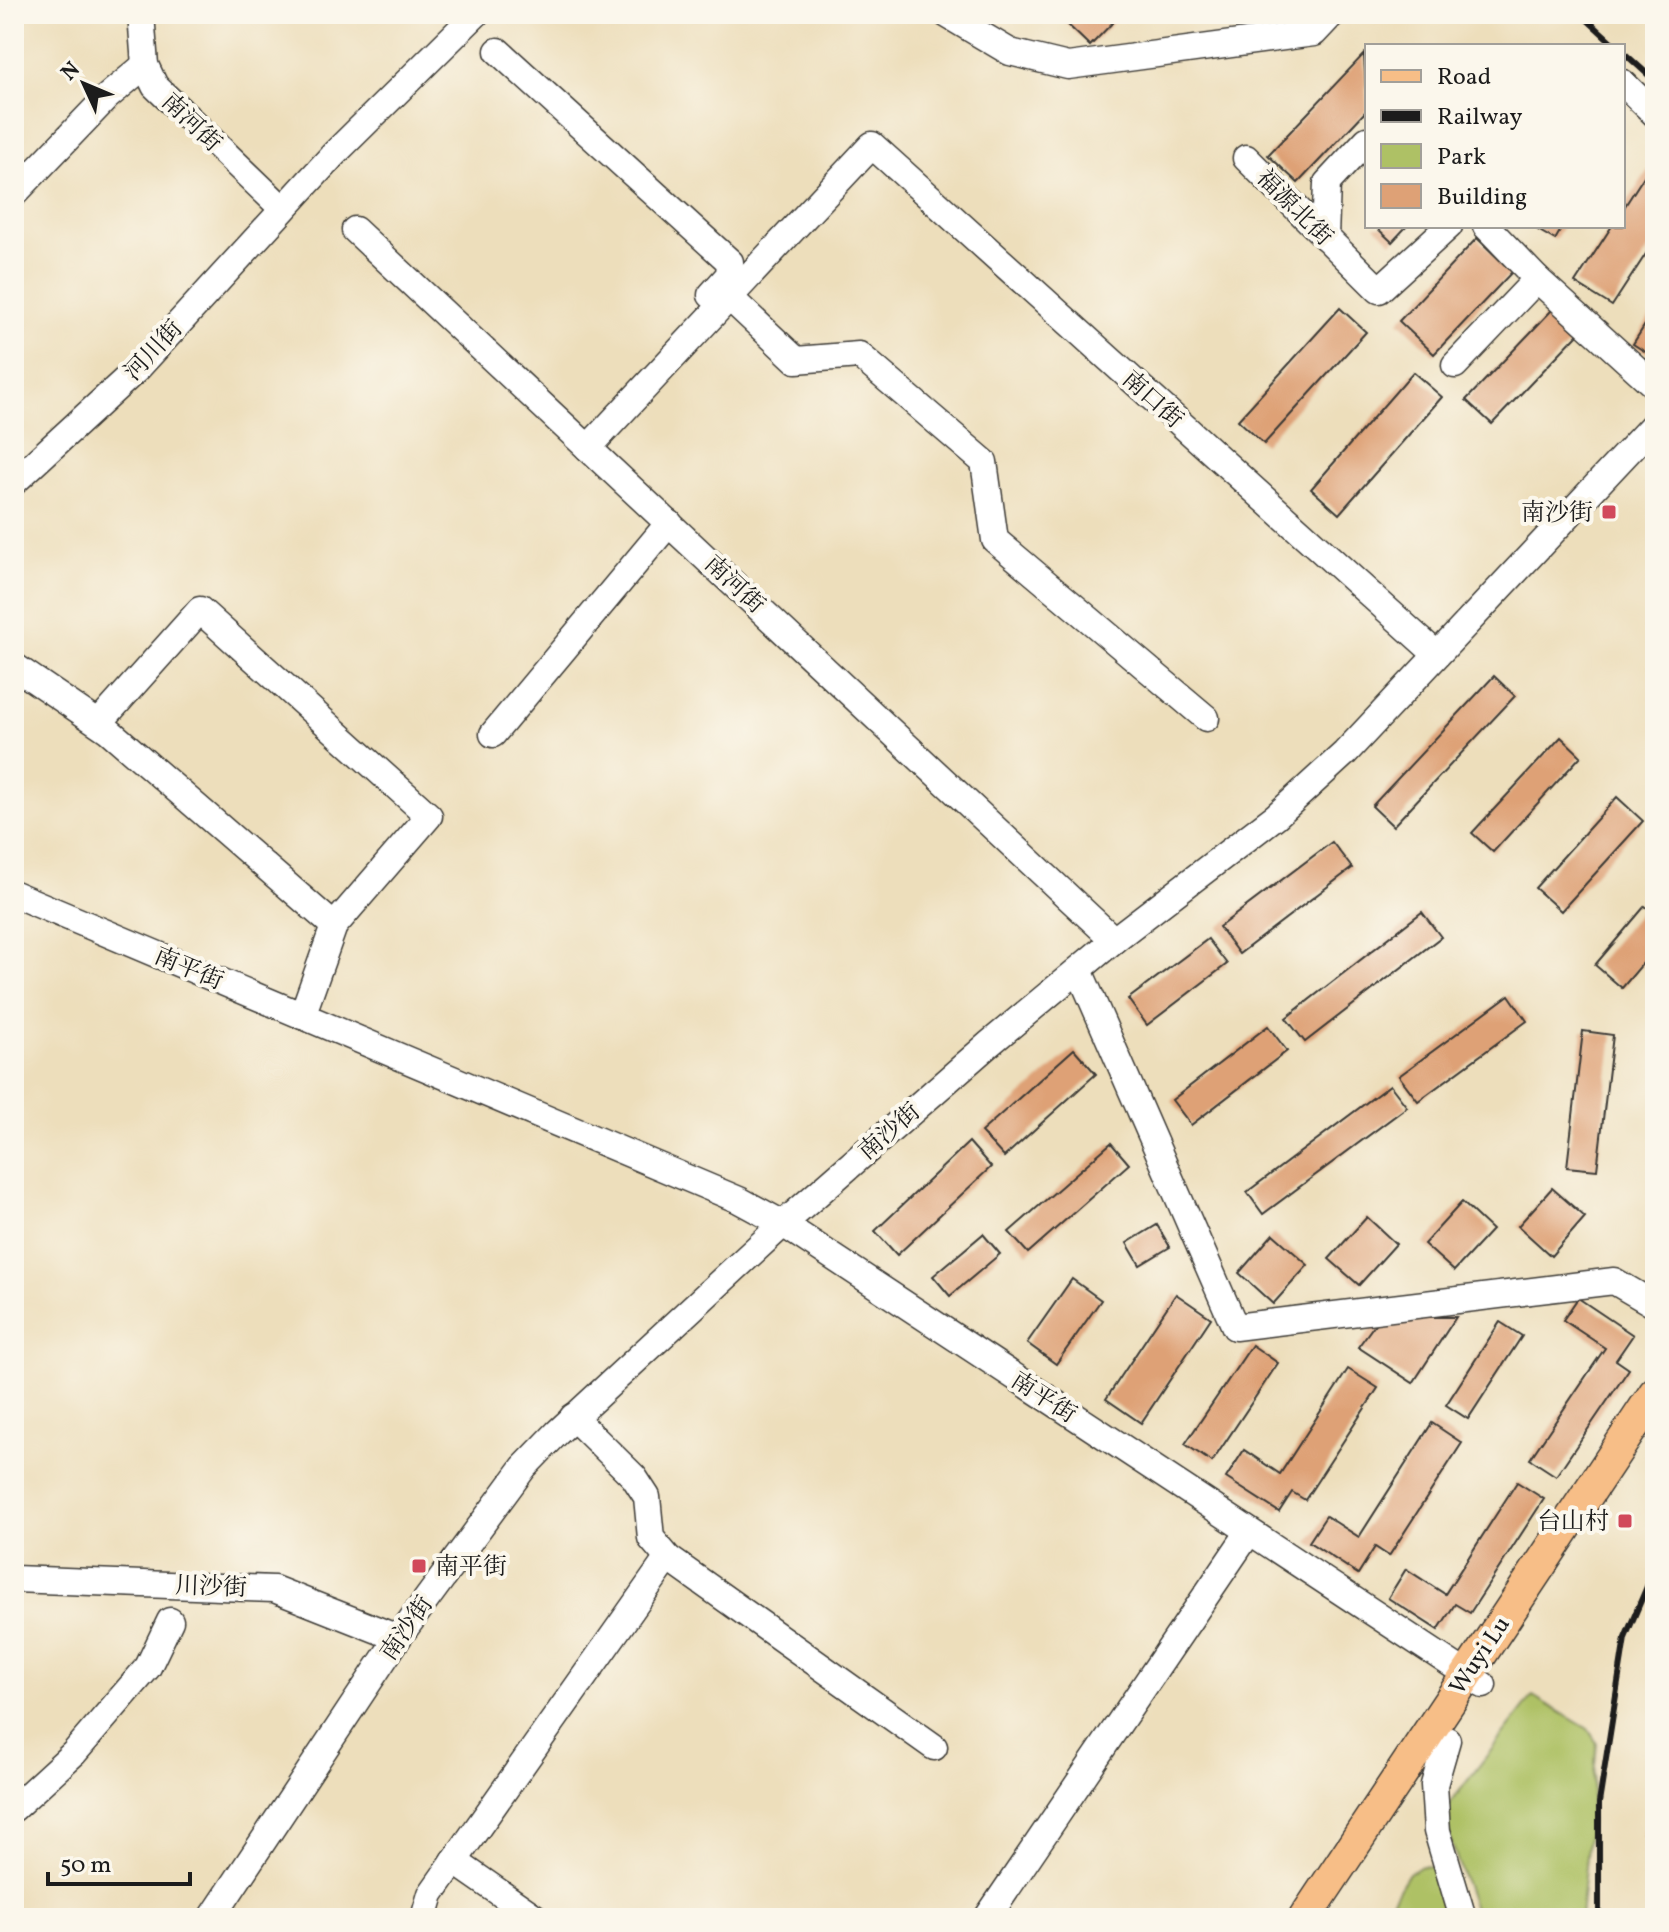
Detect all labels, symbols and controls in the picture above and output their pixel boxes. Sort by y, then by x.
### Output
north arrow [44,44,124,124]
legend [1365,44,1625,228]
text: N [55,55,88,88]
text: Road [1437,61,1491,95]
street label: 南河街 [153,86,228,161]
text: Railway [1437,101,1523,135]
text: Park [1437,141,1486,175]
street label: 福源北街 [1248,162,1340,254]
text: Building [1437,181,1527,215]
street label: 河川街 [117,313,191,389]
street label: 南口街 [1114,364,1190,437]
place label: 南沙街 [1521,497,1593,531]
marker: 南沙街 [1600,503,1618,521]
street label: 南河街 [696,548,772,622]
street label: 南平街 [148,940,228,1000]
street label: 南沙街 [852,1096,929,1169]
street label: 南平街 [1003,1365,1082,1433]
place label: 台山村 [1537,1506,1609,1540]
marker: 台山村 [1616,1512,1634,1530]
place label: 南平街 [435,1551,507,1585]
marker: 南平街 [410,1557,428,1575]
street label: 川沙街 [174,1570,248,1606]
street label: 南沙街 [373,1590,442,1668]
street label: Wuyi Lu [1442,1610,1519,1702]
scale bar [48,1836,190,1886]
text: 50 m [60,1849,112,1883]

